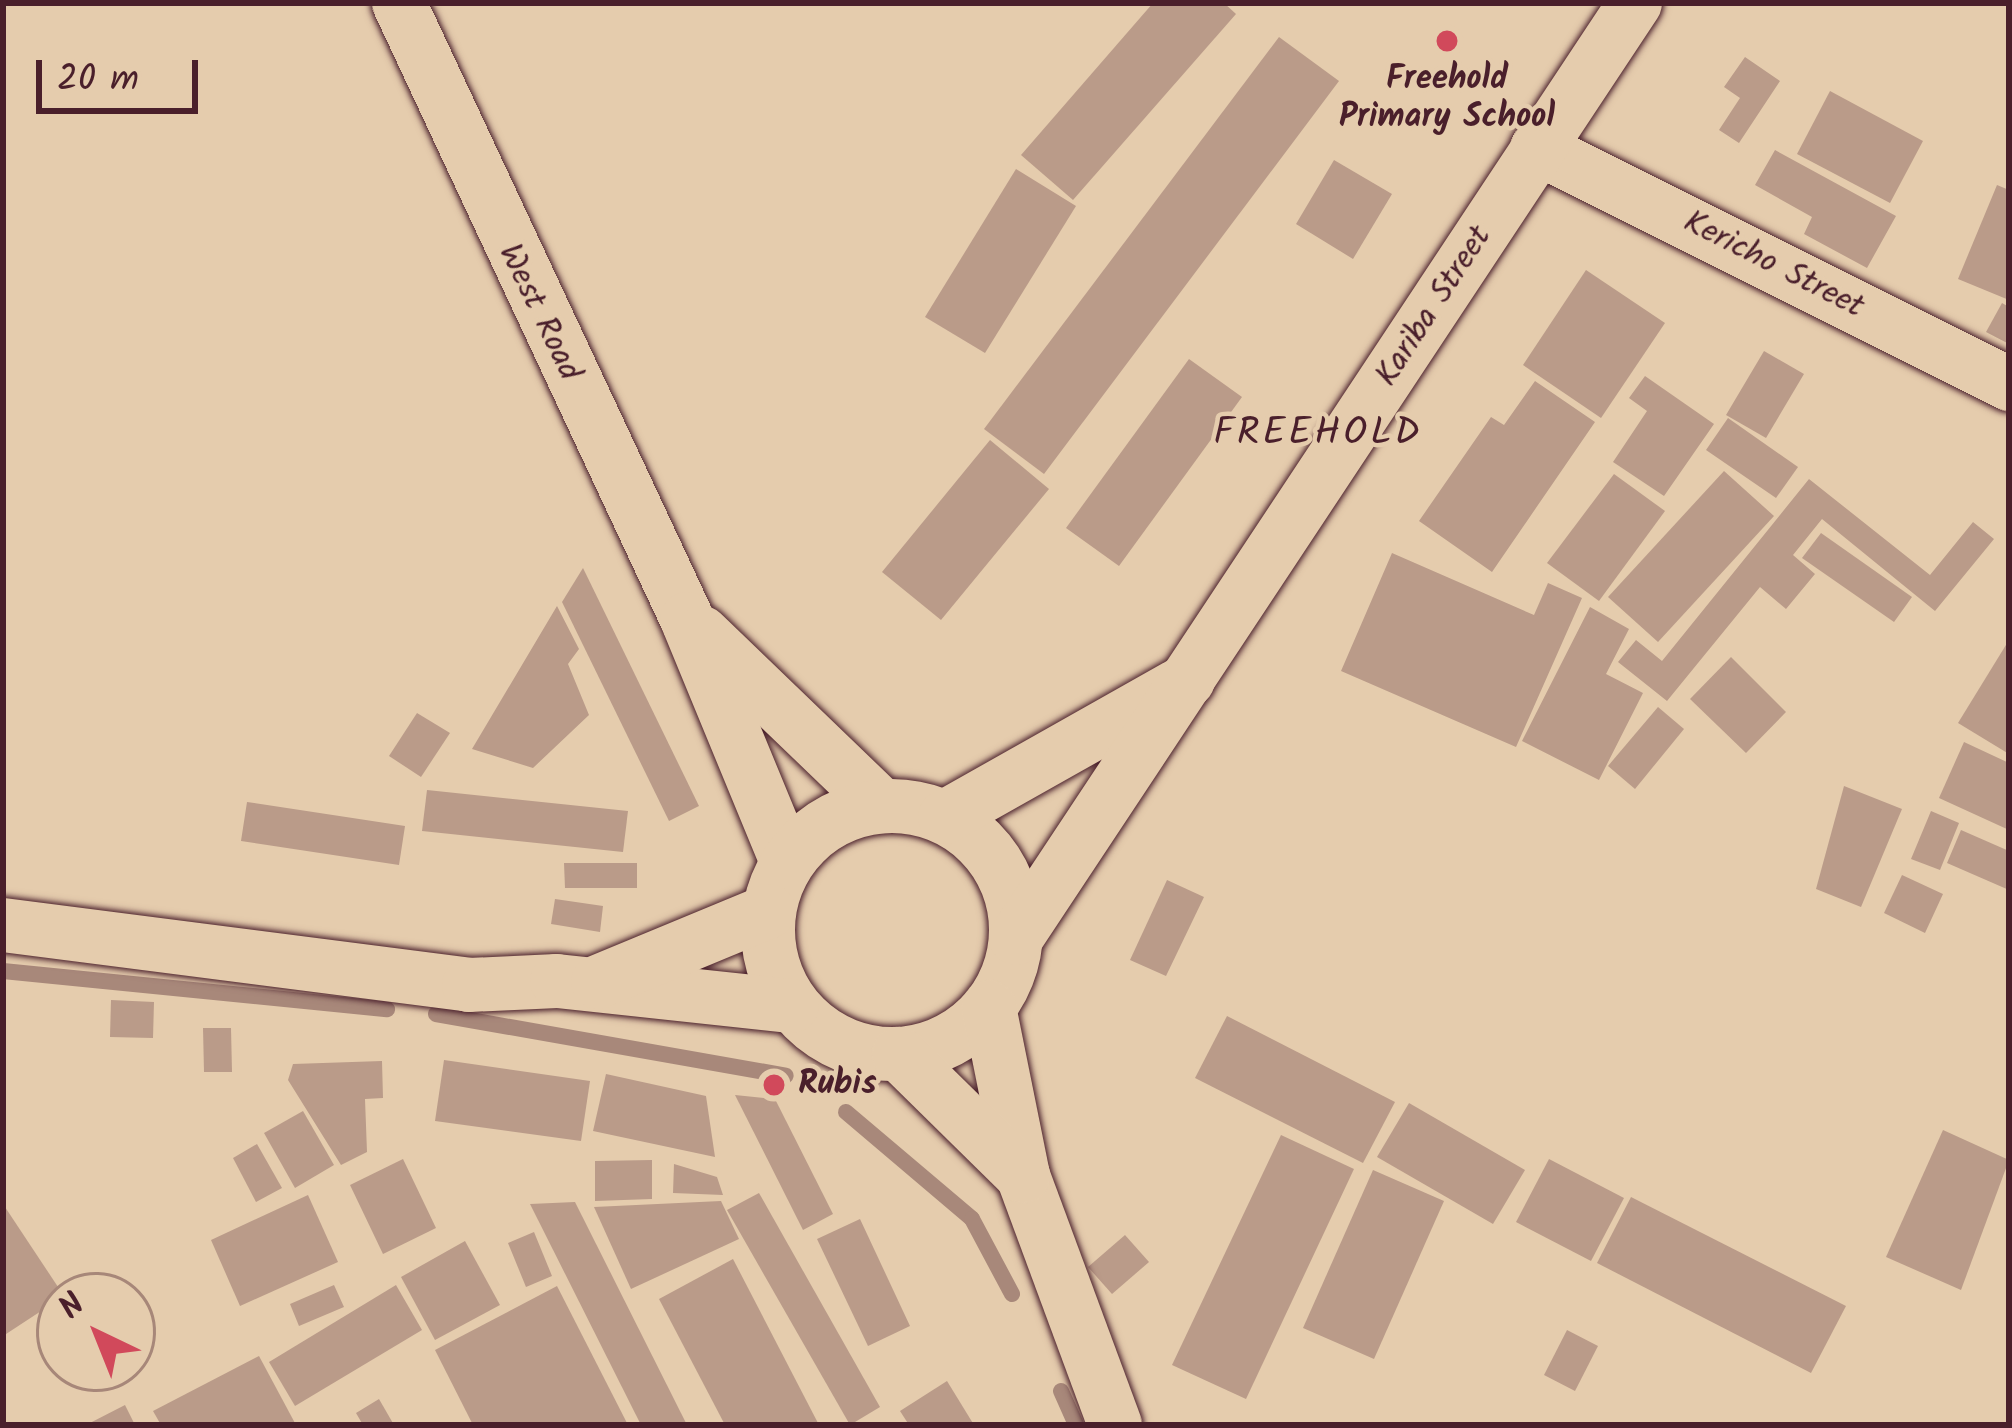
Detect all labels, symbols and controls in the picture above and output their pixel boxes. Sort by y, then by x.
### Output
marker: Freehold Primary School [1434,28,1460,54]
scale bar [42,36,204,110]
text: 20 m [57,52,139,109]
place label: Freehold Primary School [1339,60,1555,138]
street label: Kericho Street [1676,204,1870,328]
street label: Kariba Street [1368,219,1502,395]
street label: West Road [488,238,588,388]
district label: FREEHOLD [1213,411,1423,457]
place label: Rubis [798,1065,877,1105]
marker: Rubis [761,1072,787,1098]
north arrow [36,1272,156,1392]
text: N [47,1281,99,1334]

